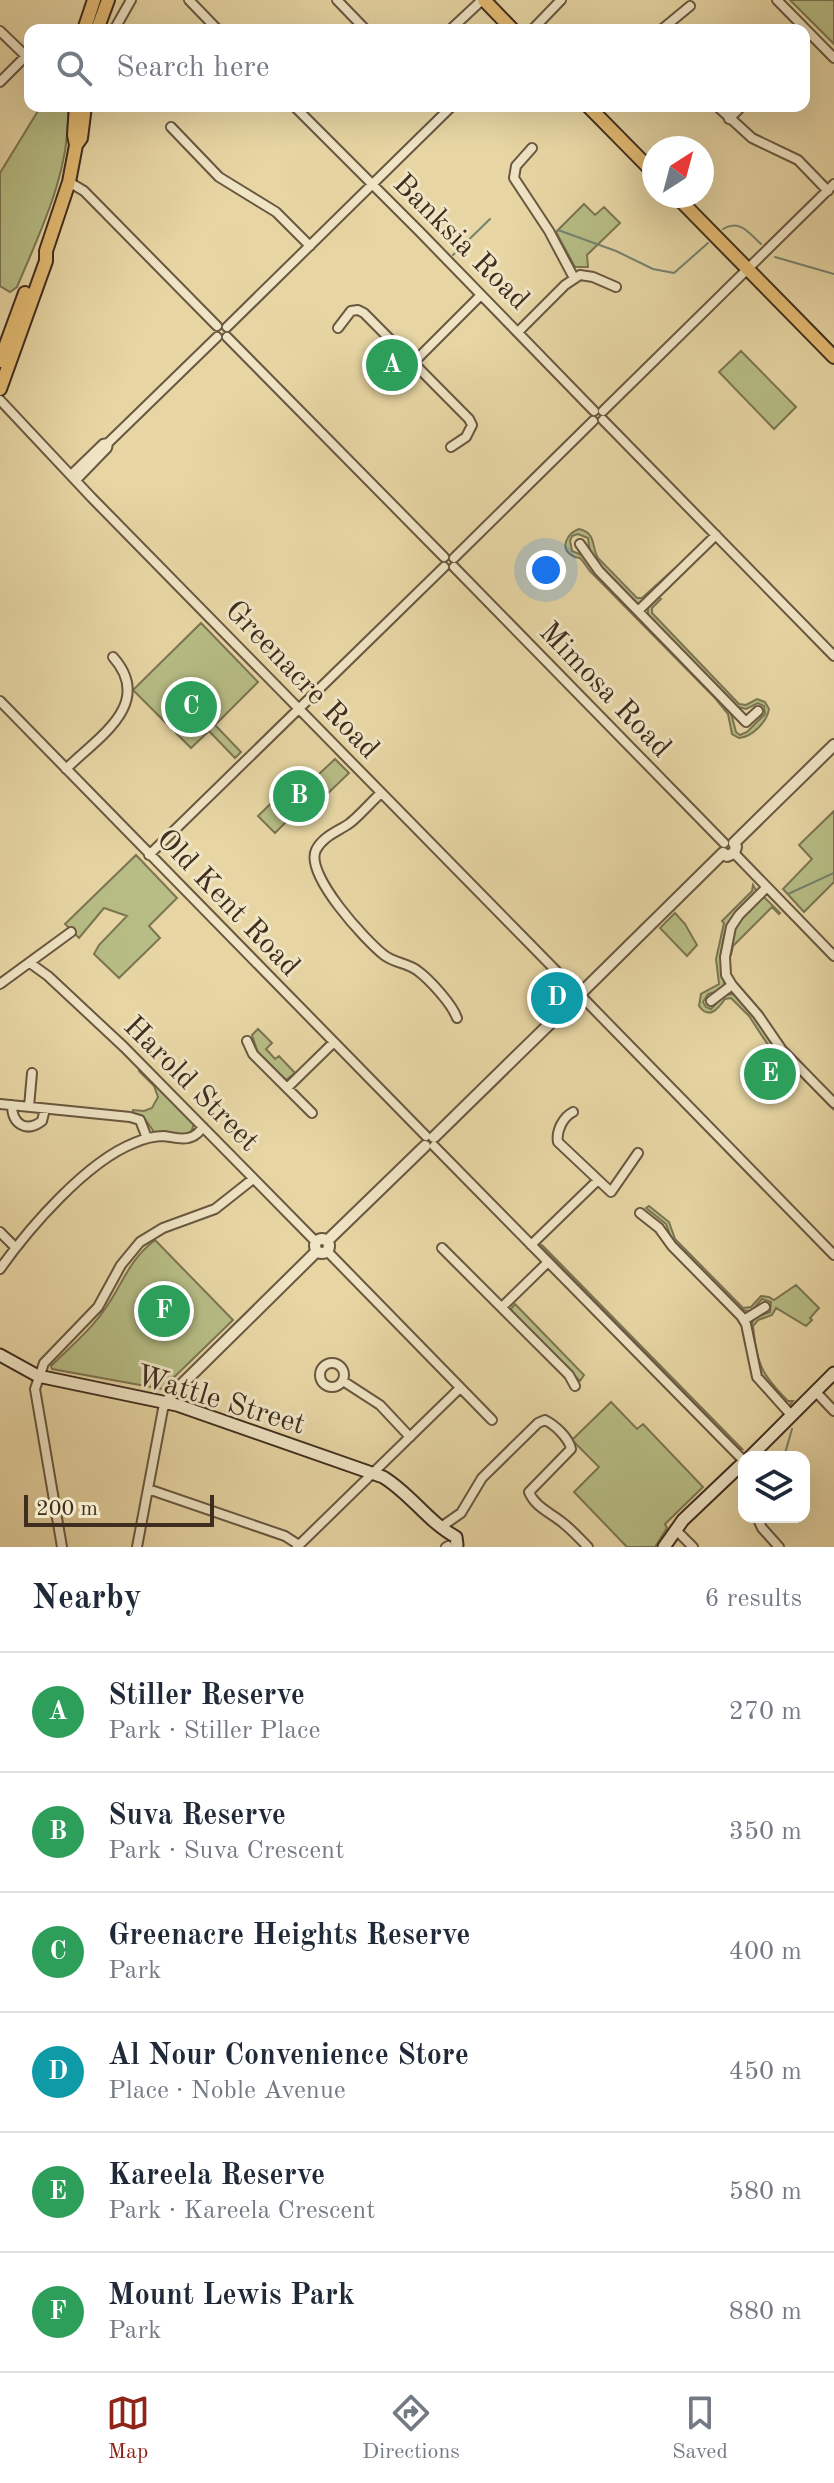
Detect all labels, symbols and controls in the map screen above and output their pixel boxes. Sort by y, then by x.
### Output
search box [24,24,810,112]
icon: search [52,46,96,90]
text: Search here [116,53,270,83]
north arrow [642,136,714,208]
street label: Banksia Road [387,169,534,316]
pin: A [366,335,418,395]
your location [526,550,566,590]
street label: Greenacre Road [219,596,384,765]
street label: Mimosa Road [533,617,676,764]
pin: C [165,677,217,737]
pin: B [273,766,325,826]
street label: Old Kent Road [150,824,305,983]
pin: D [531,968,583,1028]
street label: Harold Street [117,1011,264,1158]
pin: E [744,1044,796,1104]
pin: F [138,1281,190,1341]
street label: Wattle Street [132,1361,309,1441]
map controls [738,1451,810,1523]
button: layers [738,1451,810,1523]
scale bar [24,1491,214,1527]
text: 200 m [36,1498,98,1520]
text: Nearby [32,1582,142,1616]
text: 6 results [704,1586,802,1612]
text: Stiller Reserve [108,1681,305,1711]
text: A [48,1699,68,1725]
text: 270 m [729,1699,802,1725]
text: Park · Stiller Place [108,1718,320,1744]
text: Suva Reserve [108,1801,286,1831]
text: B [49,1819,67,1845]
text: 350 m [729,1819,802,1845]
text: Park · Suva Crescent [108,1838,344,1864]
text: Greenacre Heights Reserve [108,1921,470,1951]
text: C [49,1939,67,1965]
text: 400 m [729,1939,802,1965]
text: Park [108,1958,162,1984]
text: Al Nour Convenience Store [108,2041,469,2071]
text: D [48,2059,68,2085]
text: 450 m [729,2059,802,2085]
text: Place · Noble Avenue [108,2078,346,2104]
text: Kareela Reserve [108,2161,325,2191]
text: E [49,2179,67,2205]
text: 580 m [729,2179,802,2205]
text: Park · Kareela Crescent [108,2198,375,2224]
text: Mount Lewis Park [108,2281,355,2311]
text: F [49,2299,67,2325]
text: 880 m [729,2299,802,2325]
text: Park [108,2318,162,2344]
tab: Map [106,2391,150,2466]
tab: Directions [362,2391,460,2466]
tab: Saved [672,2391,728,2466]

